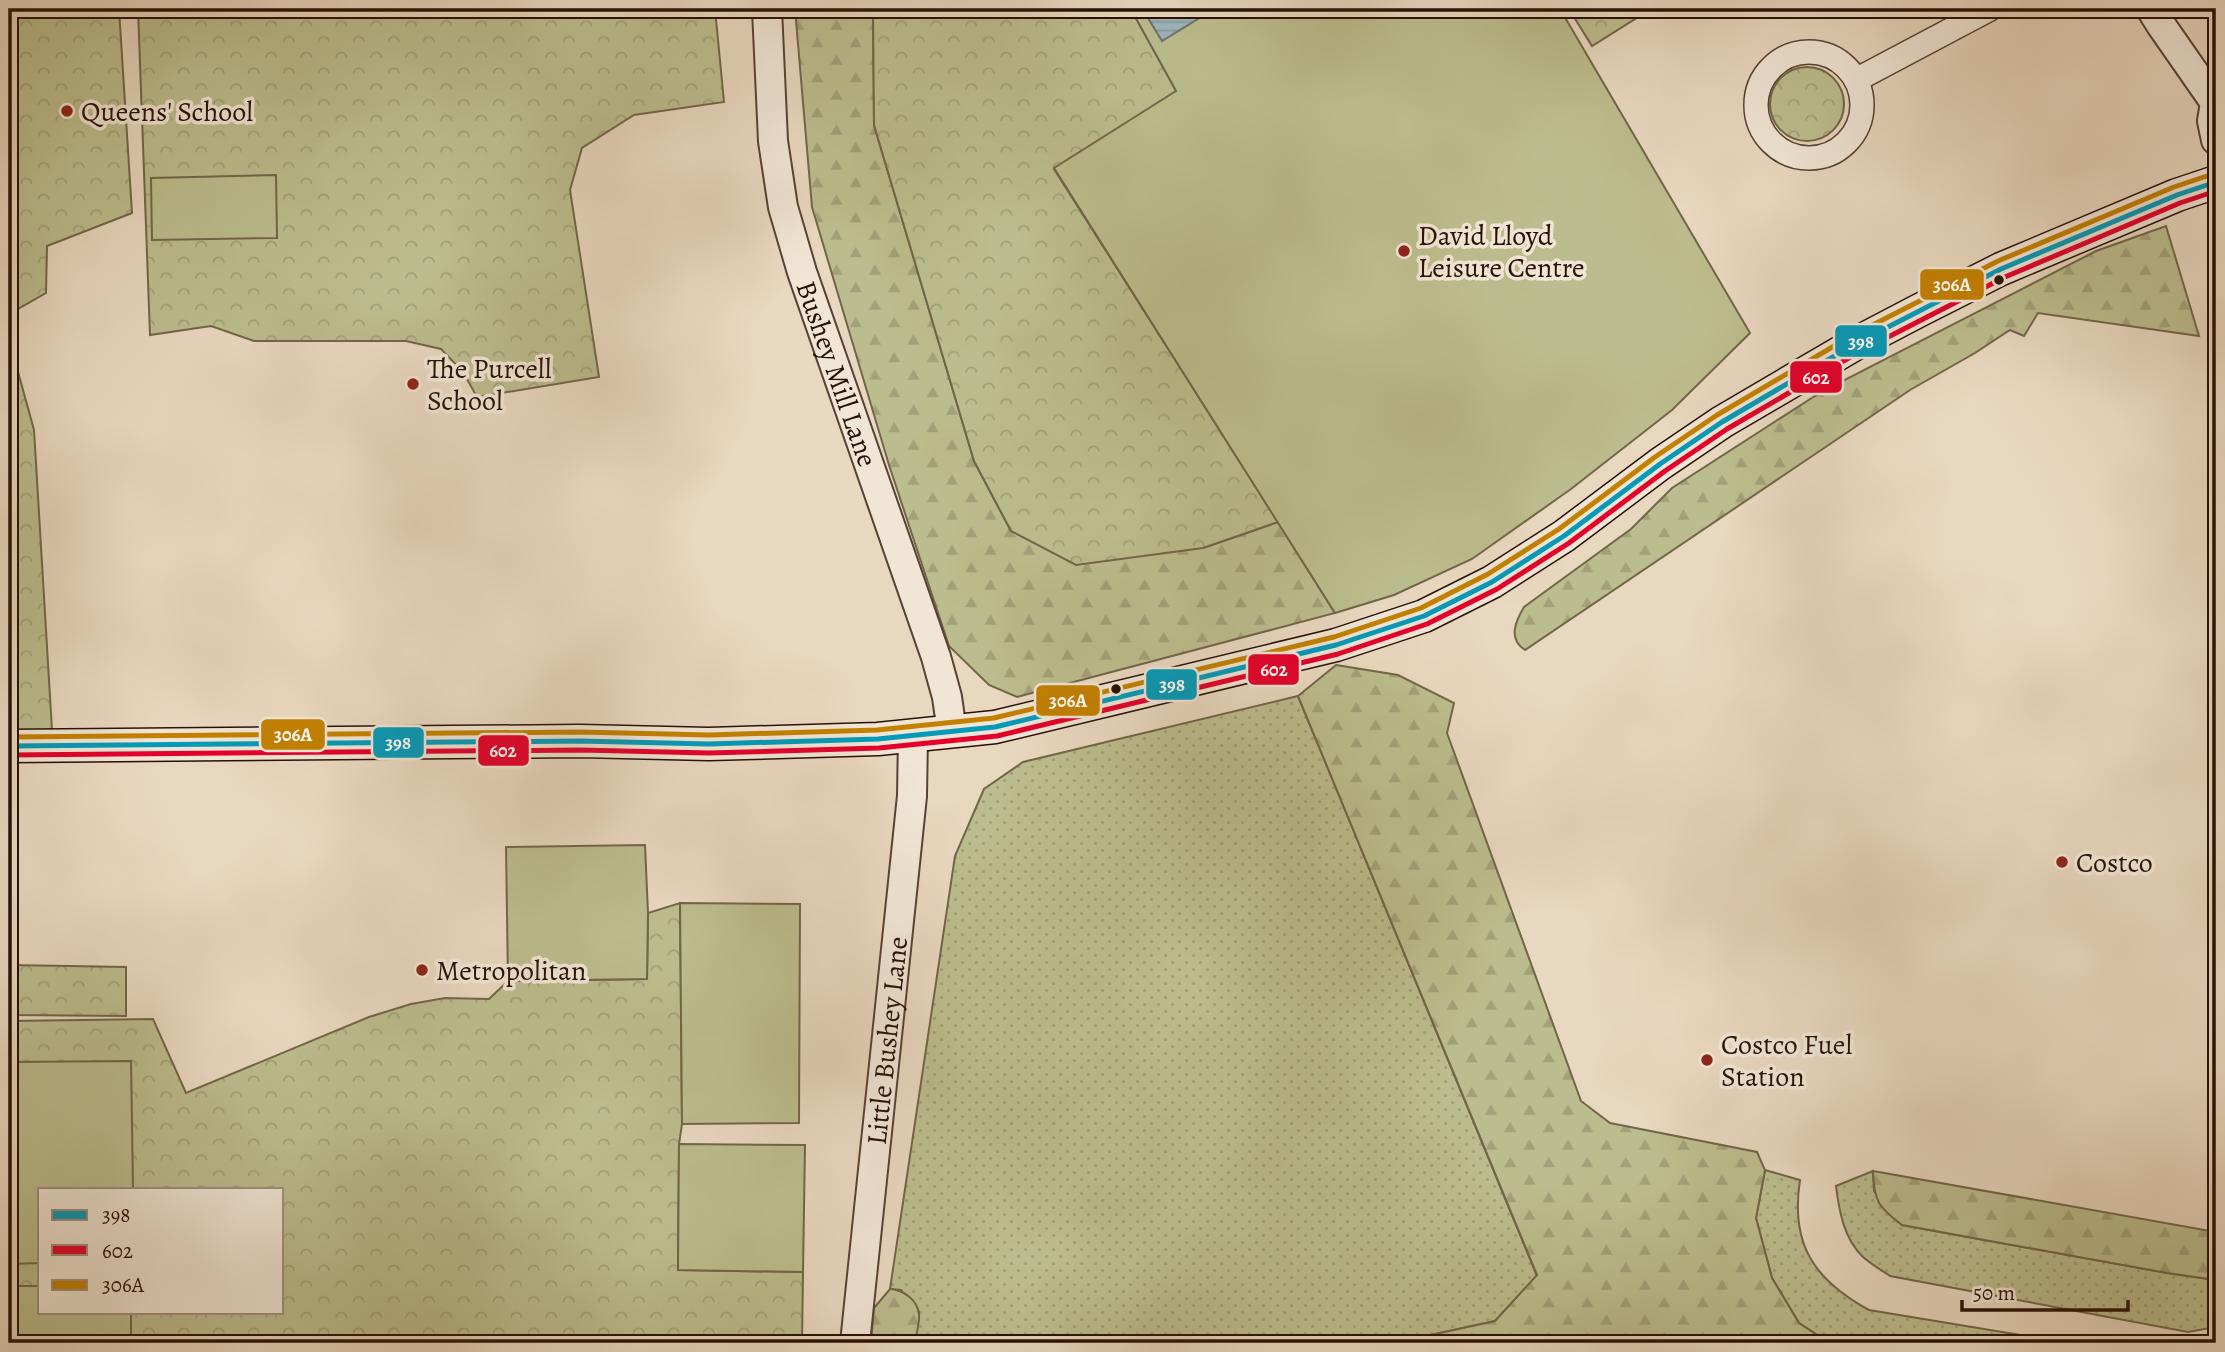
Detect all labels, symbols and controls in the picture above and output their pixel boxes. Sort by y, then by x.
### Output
place label: Queens' School [81,93,253,131]
marker: Queens' School [59,103,75,119]
place label: David Lloyd Leisure Centre [1418,217,1585,287]
marker: David Lloyd Leisure Centre [1396,243,1412,259]
line badge: 306A [1919,268,1985,301]
text: 306A [1933,272,1972,298]
unlabelled marker [1992,273,2006,287]
street label: Bushey Mill Lane [786,276,886,472]
line badge: 398 [1834,324,1888,358]
text: 398 [1848,329,1874,355]
place label: The Purcell School [427,350,552,420]
line badge: 602 [1789,360,1843,394]
text: 602 [1802,365,1830,391]
marker: The Purcell School [405,376,421,392]
line badge: 602 [1247,653,1300,686]
text: 602 [1260,657,1288,683]
line badge: 398 [1145,668,1198,701]
text: 398 [1159,672,1185,698]
unlabelled marker [1109,682,1123,696]
line badge: 306A [1035,684,1101,717]
text: 306A [1049,688,1088,714]
line badge: 306A [260,718,326,751]
text: 306A [274,722,313,748]
line badge: 398 [372,726,425,759]
text: 398 [385,730,411,756]
line badge: 602 [477,734,530,767]
text: 602 [489,738,517,764]
place label: Costco [2076,844,2153,882]
marker: Costco [2054,854,2070,870]
street label: Little Bushey Lane [858,935,917,1147]
place label: Metropolitan [436,952,586,990]
marker: Metropolitan [414,962,430,978]
place label: Costco Fuel Station [1721,1026,1852,1096]
marker: Costco Fuel Station [1699,1052,1715,1068]
legend [38,1188,284,1314]
text: 398 [102,1201,130,1229]
text: 602 [102,1237,133,1265]
scale bar [1962,1268,2129,1312]
text: 306A [102,1271,145,1299]
text: 50 m [1973,1279,2015,1307]

